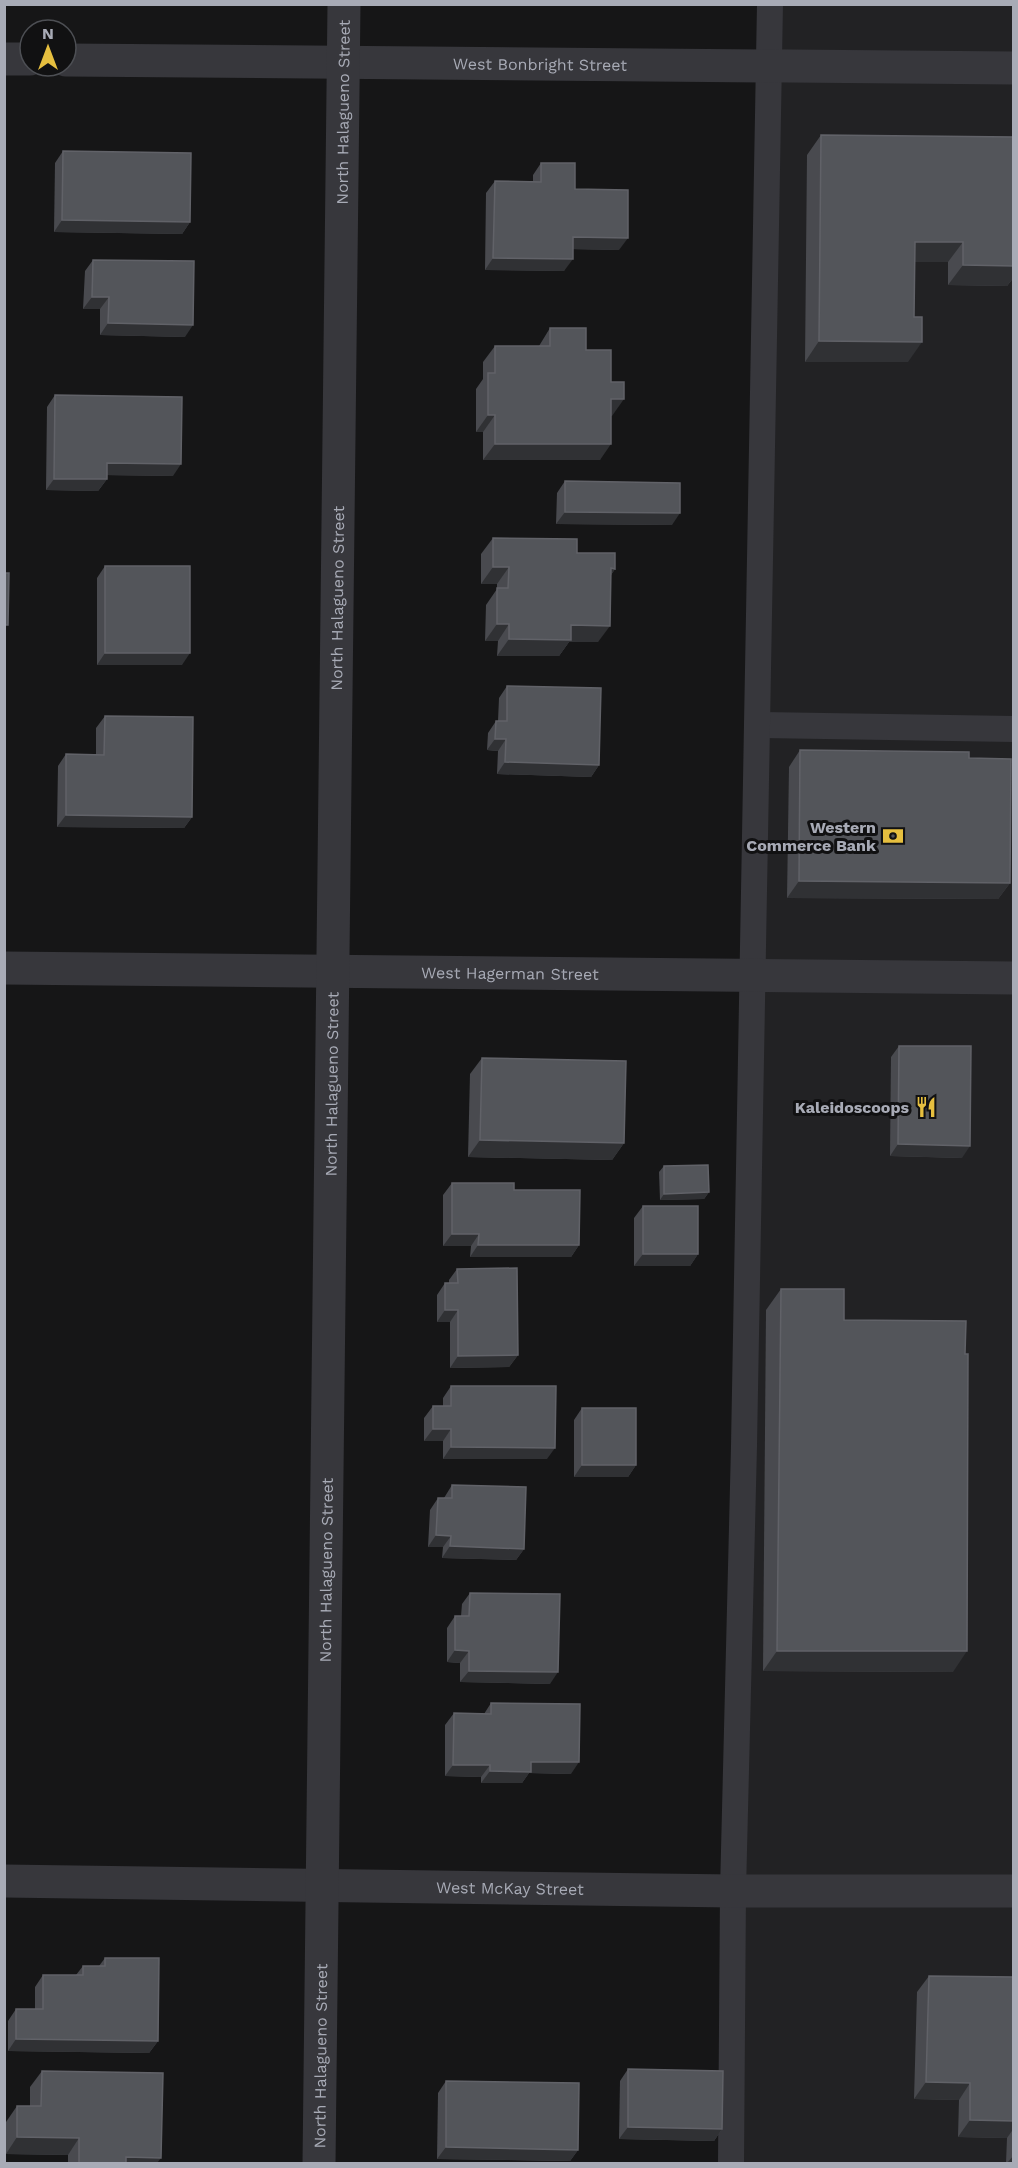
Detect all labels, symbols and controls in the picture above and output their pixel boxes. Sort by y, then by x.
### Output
north arrow [18,18,78,78]
street label: North Halagueno Street [332,19,353,205]
text: N [42,24,54,43]
street label: West Bonbright Street [453,54,627,74]
street label: North Halagueno Street [327,505,348,691]
place label: Western Commerce Bank [746,818,876,855]
bank icon: Western Commerce Bank [881,824,905,848]
street label: West Hagerman Street [421,963,599,983]
street label: North Halagueno Street [321,991,342,1177]
restaurant icon: Kaleidoscoops [914,1095,938,1119]
place label: Kaleidoscoops [795,1098,909,1117]
street label: North Halagueno Street [315,1477,336,1663]
street label: West McKay Street [436,1877,584,1898]
street label: North Halagueno Street [310,1963,331,2149]

